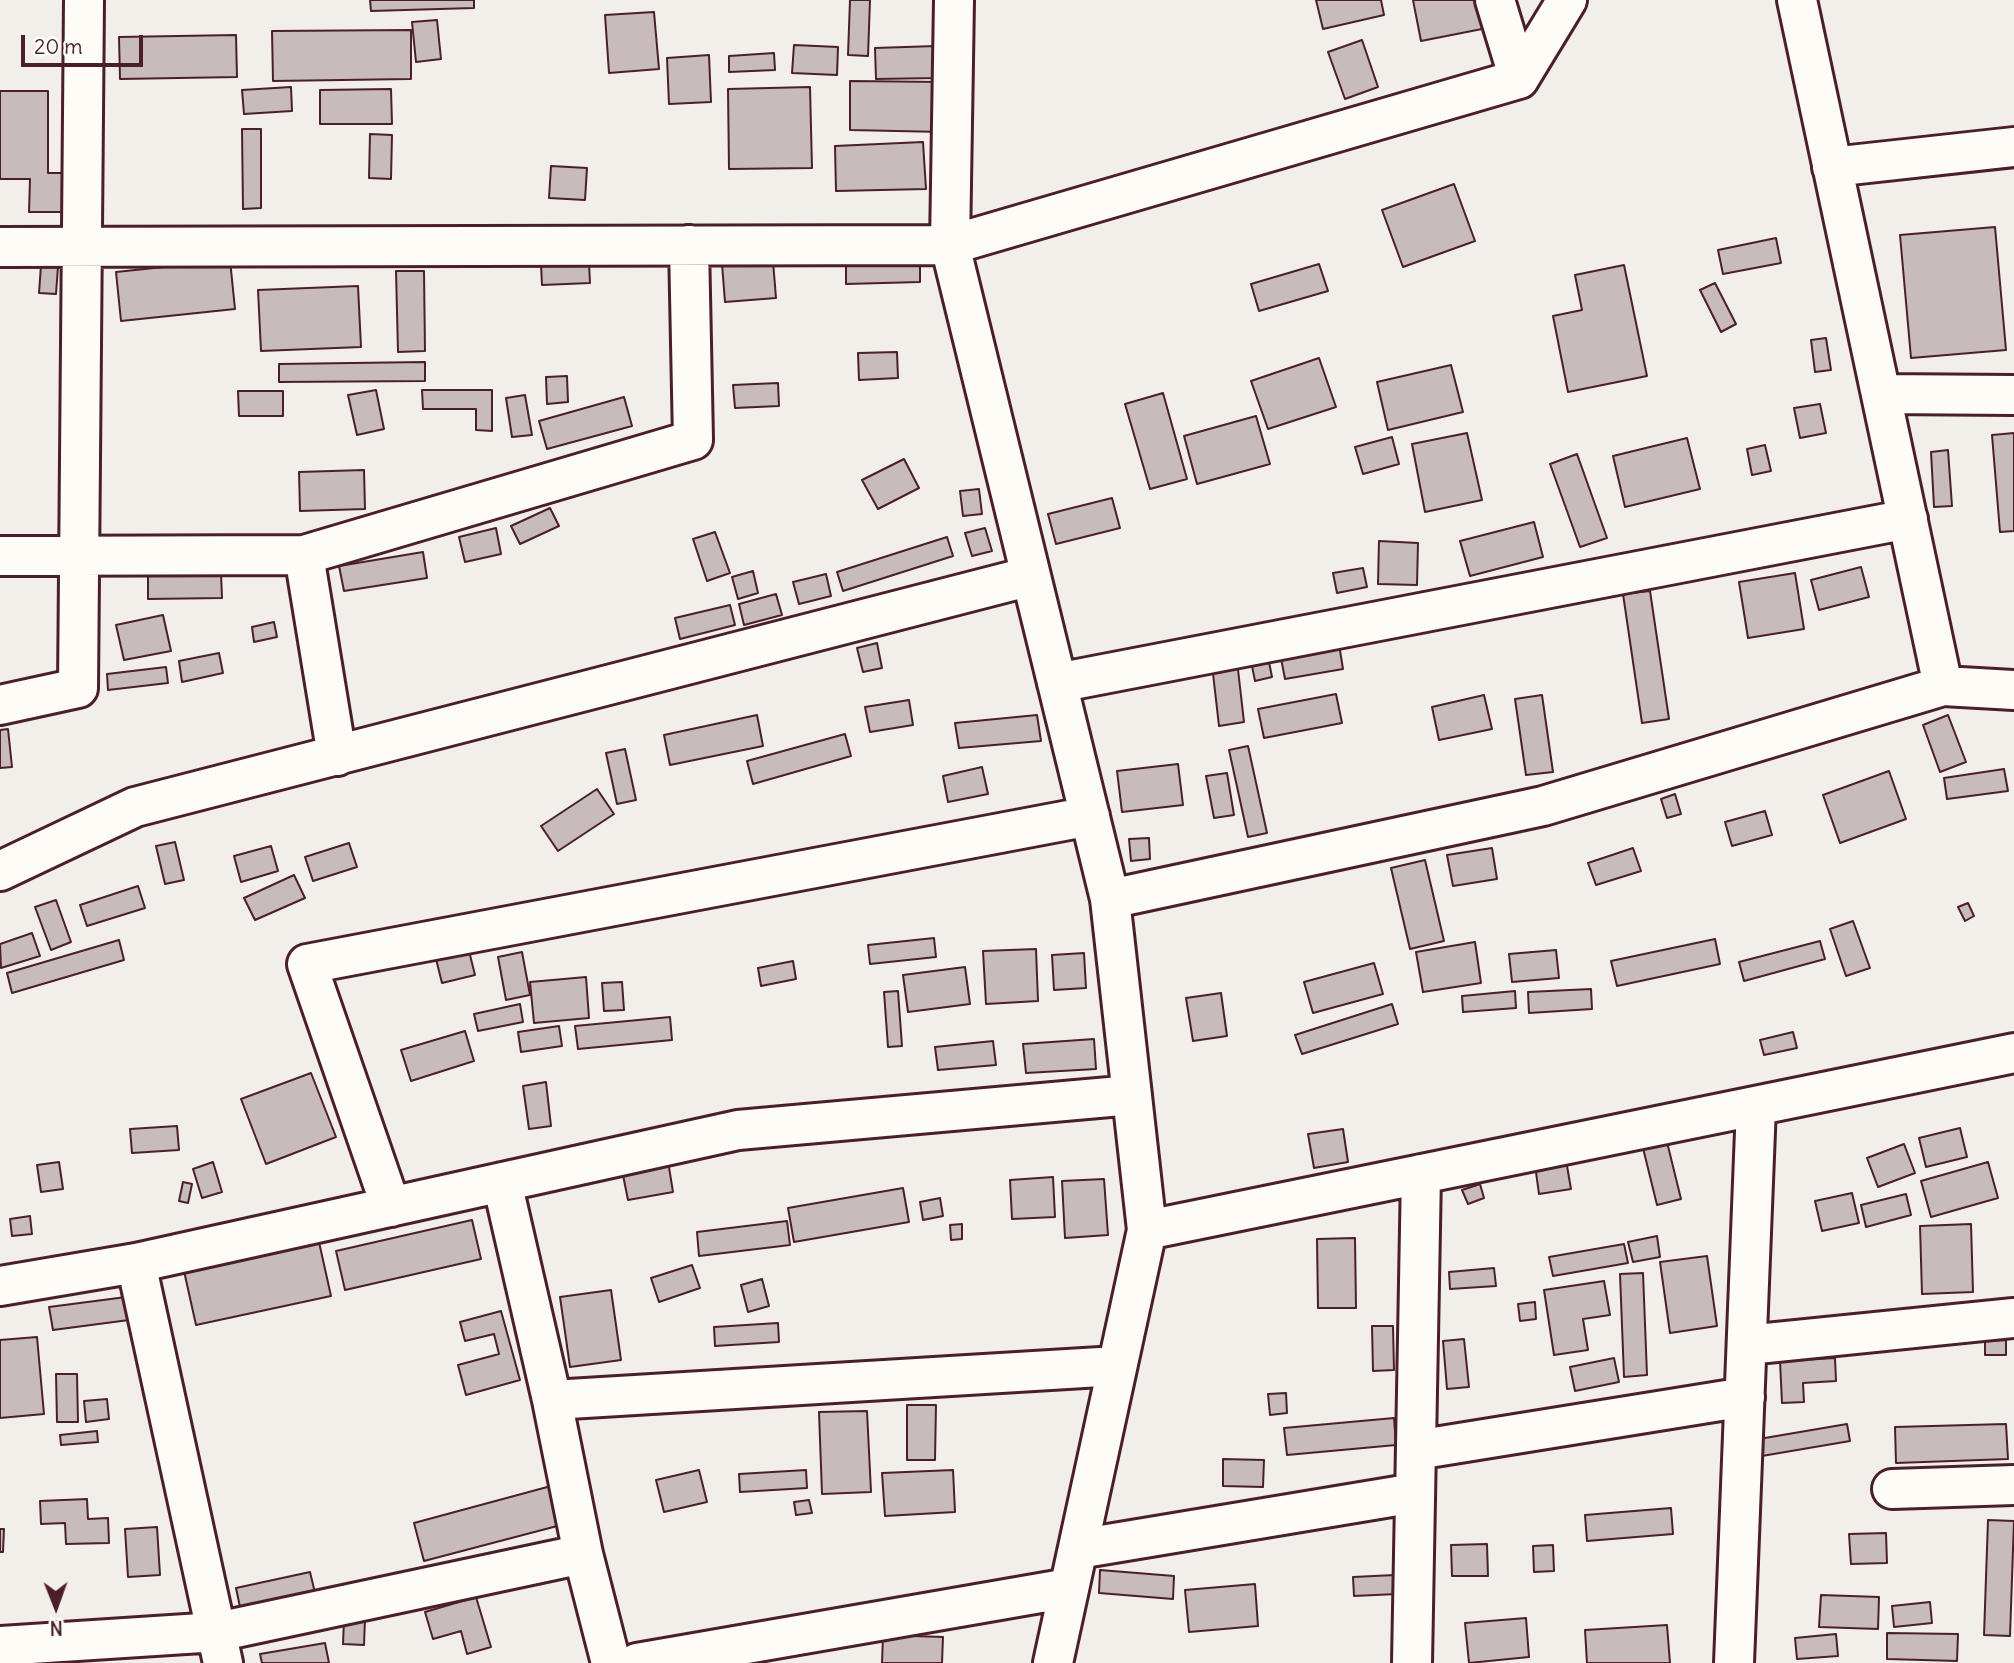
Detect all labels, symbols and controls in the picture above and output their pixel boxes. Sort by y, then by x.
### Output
scale bar [24,21,147,65]
text: 20 m [34,33,83,60]
north arrow [21,1572,91,1642]
text: N [50,1616,63,1640]

